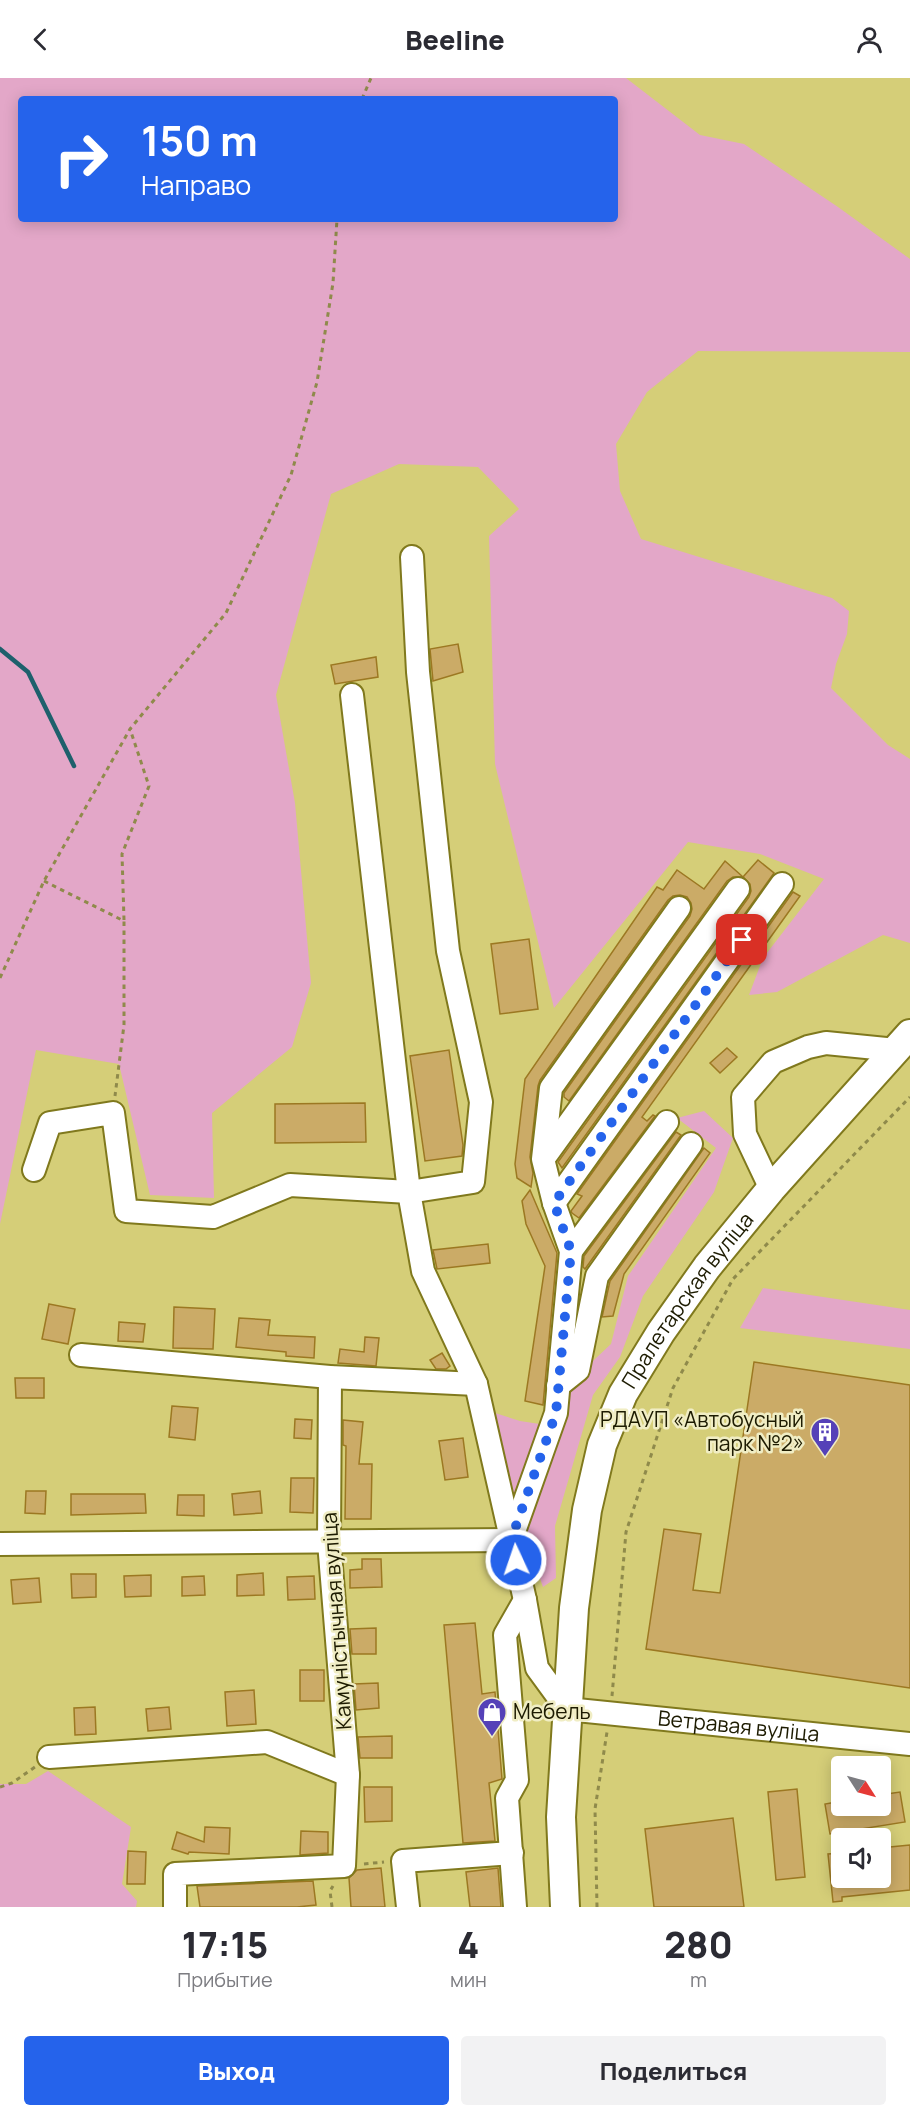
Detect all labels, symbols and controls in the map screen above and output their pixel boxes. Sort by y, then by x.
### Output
text: Beeline [405,21,505,58]
icon: back [24,23,57,56]
icon: person [853,23,886,56]
text: 150 m [141,111,258,169]
icon: right [42,120,120,198]
text: Направо [141,166,251,203]
pin [716,914,767,965]
icon: arrive [725,923,758,956]
street label: Пралетарская вуліца [615,1206,759,1393]
place label: РДАУП «Автобусный парк №2» [600,1405,804,1457]
building icon: РДАУП «Автобусный парк №2» [809,1416,841,1458]
street label: Камуністычная вуліца [314,1511,358,1731]
position arrow [484,1528,548,1592]
shop icon: Мебель [476,1696,508,1738]
place label: Мебель [513,1697,591,1725]
street label: Ветравая вуліца [657,1703,821,1748]
north arrow [831,1756,891,1816]
map controls [831,1756,891,1888]
button: sound [831,1828,891,1888]
text: 17:15 [182,1920,268,1969]
text: 4 [457,1920,479,1969]
text: 280 [664,1920,733,1969]
text: Прибытие [177,1966,273,1993]
text: мин [450,1966,487,1993]
text: m [690,1966,707,1993]
button: Выход [24,2036,449,2105]
button: Поделиться [461,2036,886,2105]

